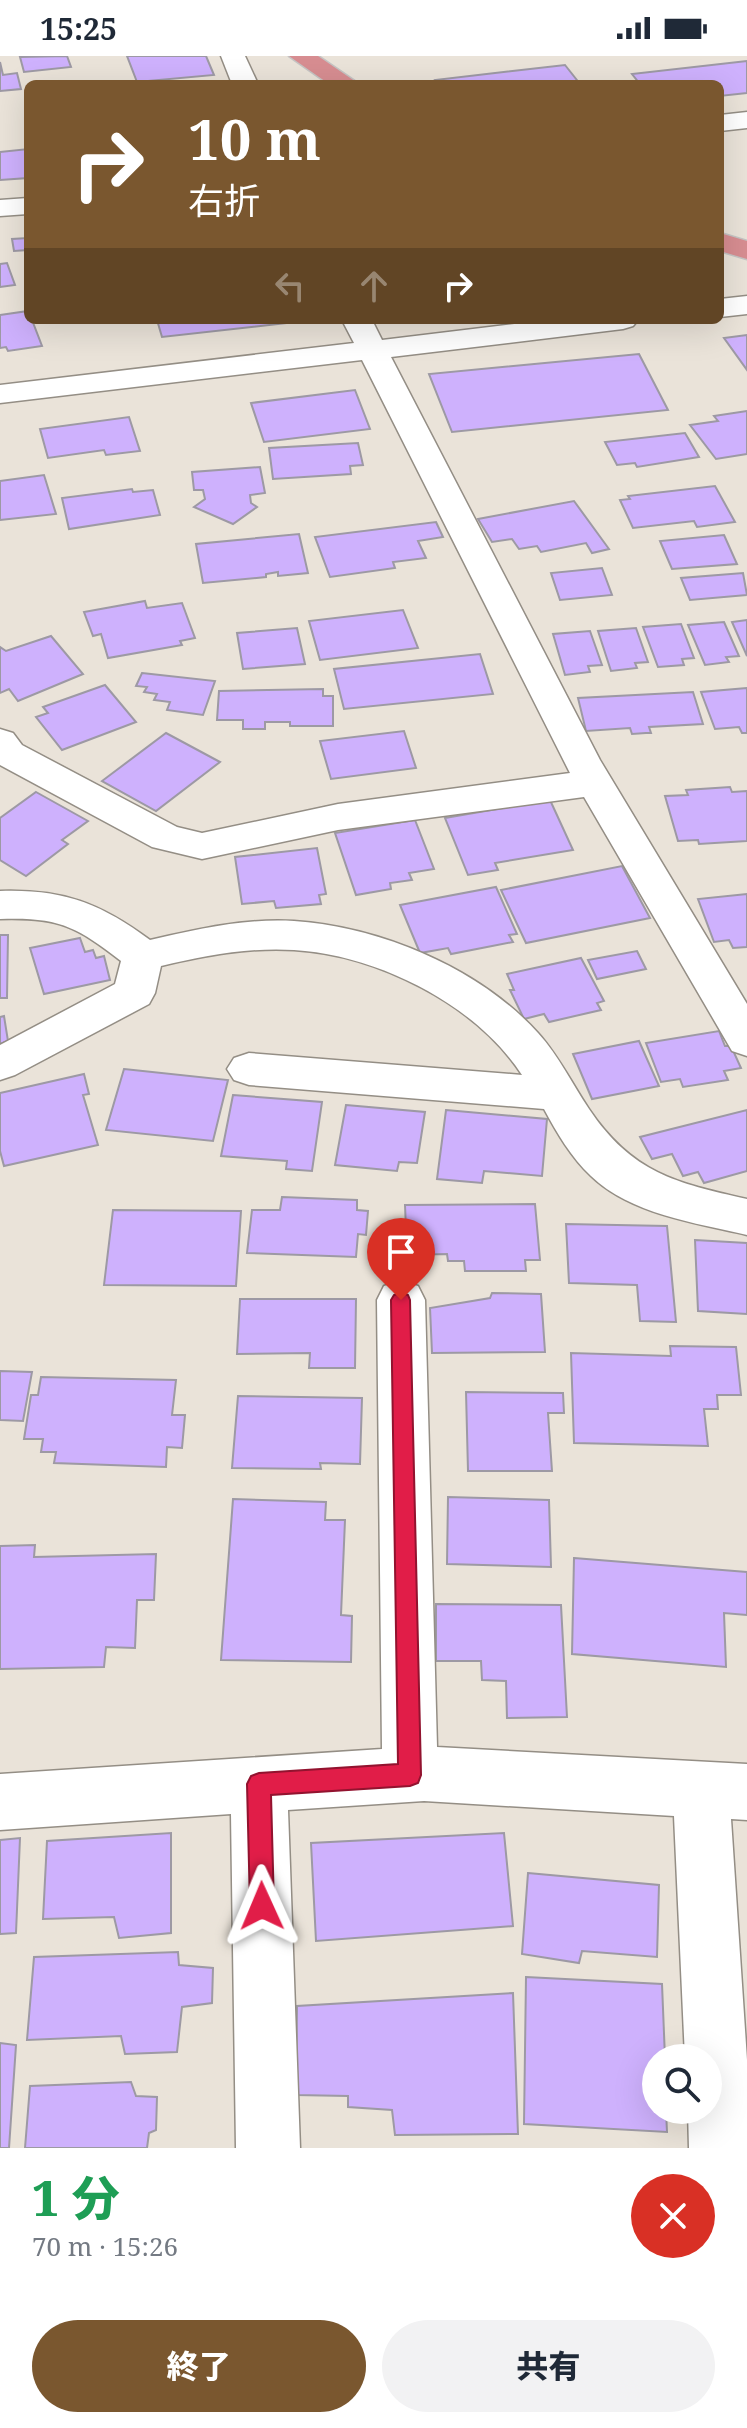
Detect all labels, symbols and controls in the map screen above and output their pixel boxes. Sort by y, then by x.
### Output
text: 15:25 [40,8,117,49]
text: 10 m [188,100,321,176]
icon: right [56,112,160,216]
text: 右折 [188,176,260,225]
icon: left [268,264,312,308]
icon: ahead [352,264,396,308]
icon: right [436,264,480,308]
pin [367,1218,435,1300]
icon: arrive [379,1230,423,1274]
position arrow [220,1864,304,1948]
map controls [642,2044,722,2124]
button: search [642,2044,722,2124]
text: 1 分 [32,2165,120,2230]
button: close [631,2174,715,2258]
text: 70 m · 15:26 [32,2228,178,2264]
button: 終了 [32,2320,366,2412]
button: 共有 [382,2320,715,2412]

